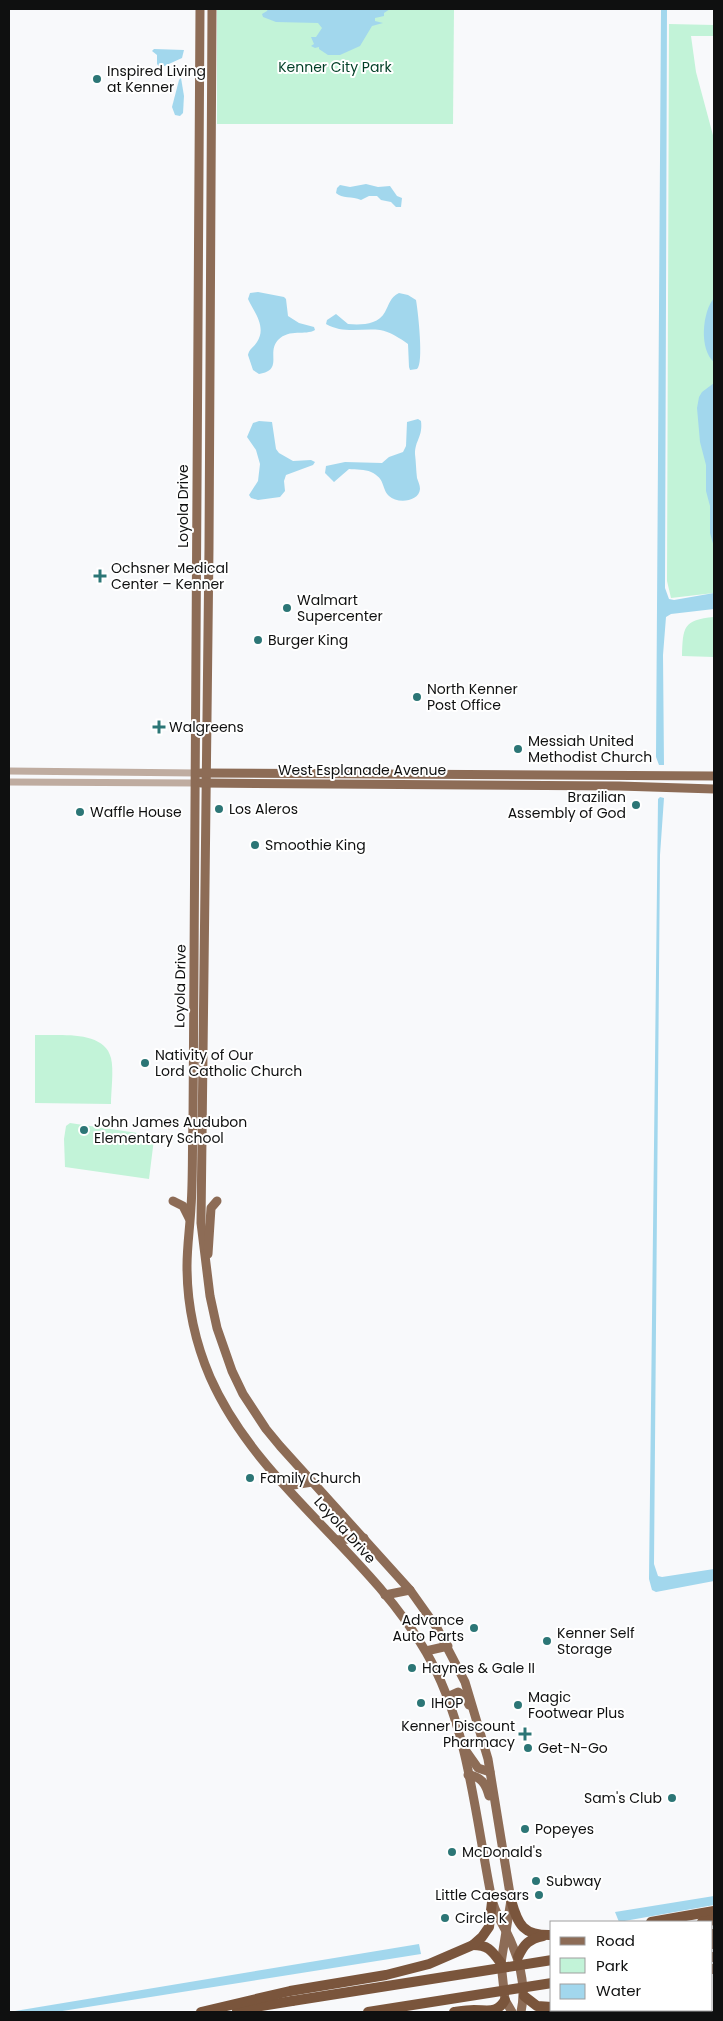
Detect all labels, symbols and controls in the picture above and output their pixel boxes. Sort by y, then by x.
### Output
park label: Kenner City Park [278,57,393,77]
place label: Inspired Living at Kenner [107,61,206,97]
marker: Inspired Living at Kenner [91,73,103,85]
street label: Loyola Drive [173,464,193,548]
place label: Ochsner Medical Center – Kenner [111,558,228,594]
marker: Ochsner Medical Center – Kenner [93,569,107,583]
place label: Walmart Supercenter [297,590,383,626]
marker: Walmart Supercenter [281,602,293,614]
place label: Burger King [268,630,348,650]
marker: Burger King [252,634,264,646]
place label: North Kenner Post Office [427,679,518,715]
marker: North Kenner Post Office [411,691,423,703]
place label: Walgreens [169,717,244,737]
marker: Walgreens [153,721,165,733]
place label: Messiah United Methodist Church [528,731,652,767]
marker: Messiah United Methodist Church [512,743,524,755]
street label: West Esplanade Avenue [278,760,446,780]
place label: Brazilian Assembly of God [508,787,626,823]
place label: Los Aleros [229,799,298,819]
marker: Brazilian Assembly of God [630,799,642,811]
place label: Waffle House [90,802,182,822]
marker: Los Aleros [213,803,225,815]
marker: Waffle House [74,806,86,818]
place label: Smoothie King [265,835,366,855]
marker: Smoothie King [249,839,261,851]
street label: Loyola Drive [169,944,191,1028]
place label: Nativity of Our Lord Catholic Church [155,1045,302,1081]
marker: Nativity of Our Lord Catholic Church [139,1057,151,1069]
place label: John James Audubon Elementary School [94,1112,247,1148]
marker: John James Audubon Elementary School [78,1124,90,1136]
place label: Family Church [260,1468,361,1488]
marker: Family Church [244,1472,256,1484]
street label: Loyola Drive [310,1492,381,1568]
place label: Advance Auto Parts [393,1610,464,1646]
marker: Advance Auto Parts [468,1622,480,1634]
place label: Kenner Self Storage [557,1623,635,1659]
marker: Kenner Self Storage [541,1635,553,1647]
place label: Haynes & Gale II [422,1658,535,1678]
marker: Haynes & Gale II [406,1662,418,1674]
place label: Magic Footwear Plus [528,1687,624,1723]
place label: IHOP [431,1693,463,1713]
marker: IHOP [415,1697,427,1709]
marker: Magic Footwear Plus [512,1699,524,1711]
place label: Kenner Discount Pharmacy [401,1716,515,1752]
marker: Kenner Discount Pharmacy [519,1728,531,1740]
place label: Get-N-Go [538,1738,608,1758]
marker: Get-N-Go [522,1742,534,1754]
place label: Sam's Club [584,1788,662,1808]
marker: Sam's Club [666,1792,678,1804]
place label: Popeyes [535,1819,594,1839]
marker: Popeyes [519,1823,531,1835]
place label: McDonald's [462,1842,542,1862]
marker: McDonald's [446,1846,458,1858]
place label: Subway [546,1871,602,1891]
marker: Subway [530,1875,542,1887]
place label: Little Caesars [435,1885,529,1905]
marker: Little Caesars [533,1889,545,1901]
place label: Circle K [455,1908,508,1928]
marker: Circle K [439,1912,451,1924]
legend [550,1921,713,2011]
text: Road [596,1930,635,1951]
text: Park [596,1955,628,1976]
text: Water [596,1980,642,2001]

